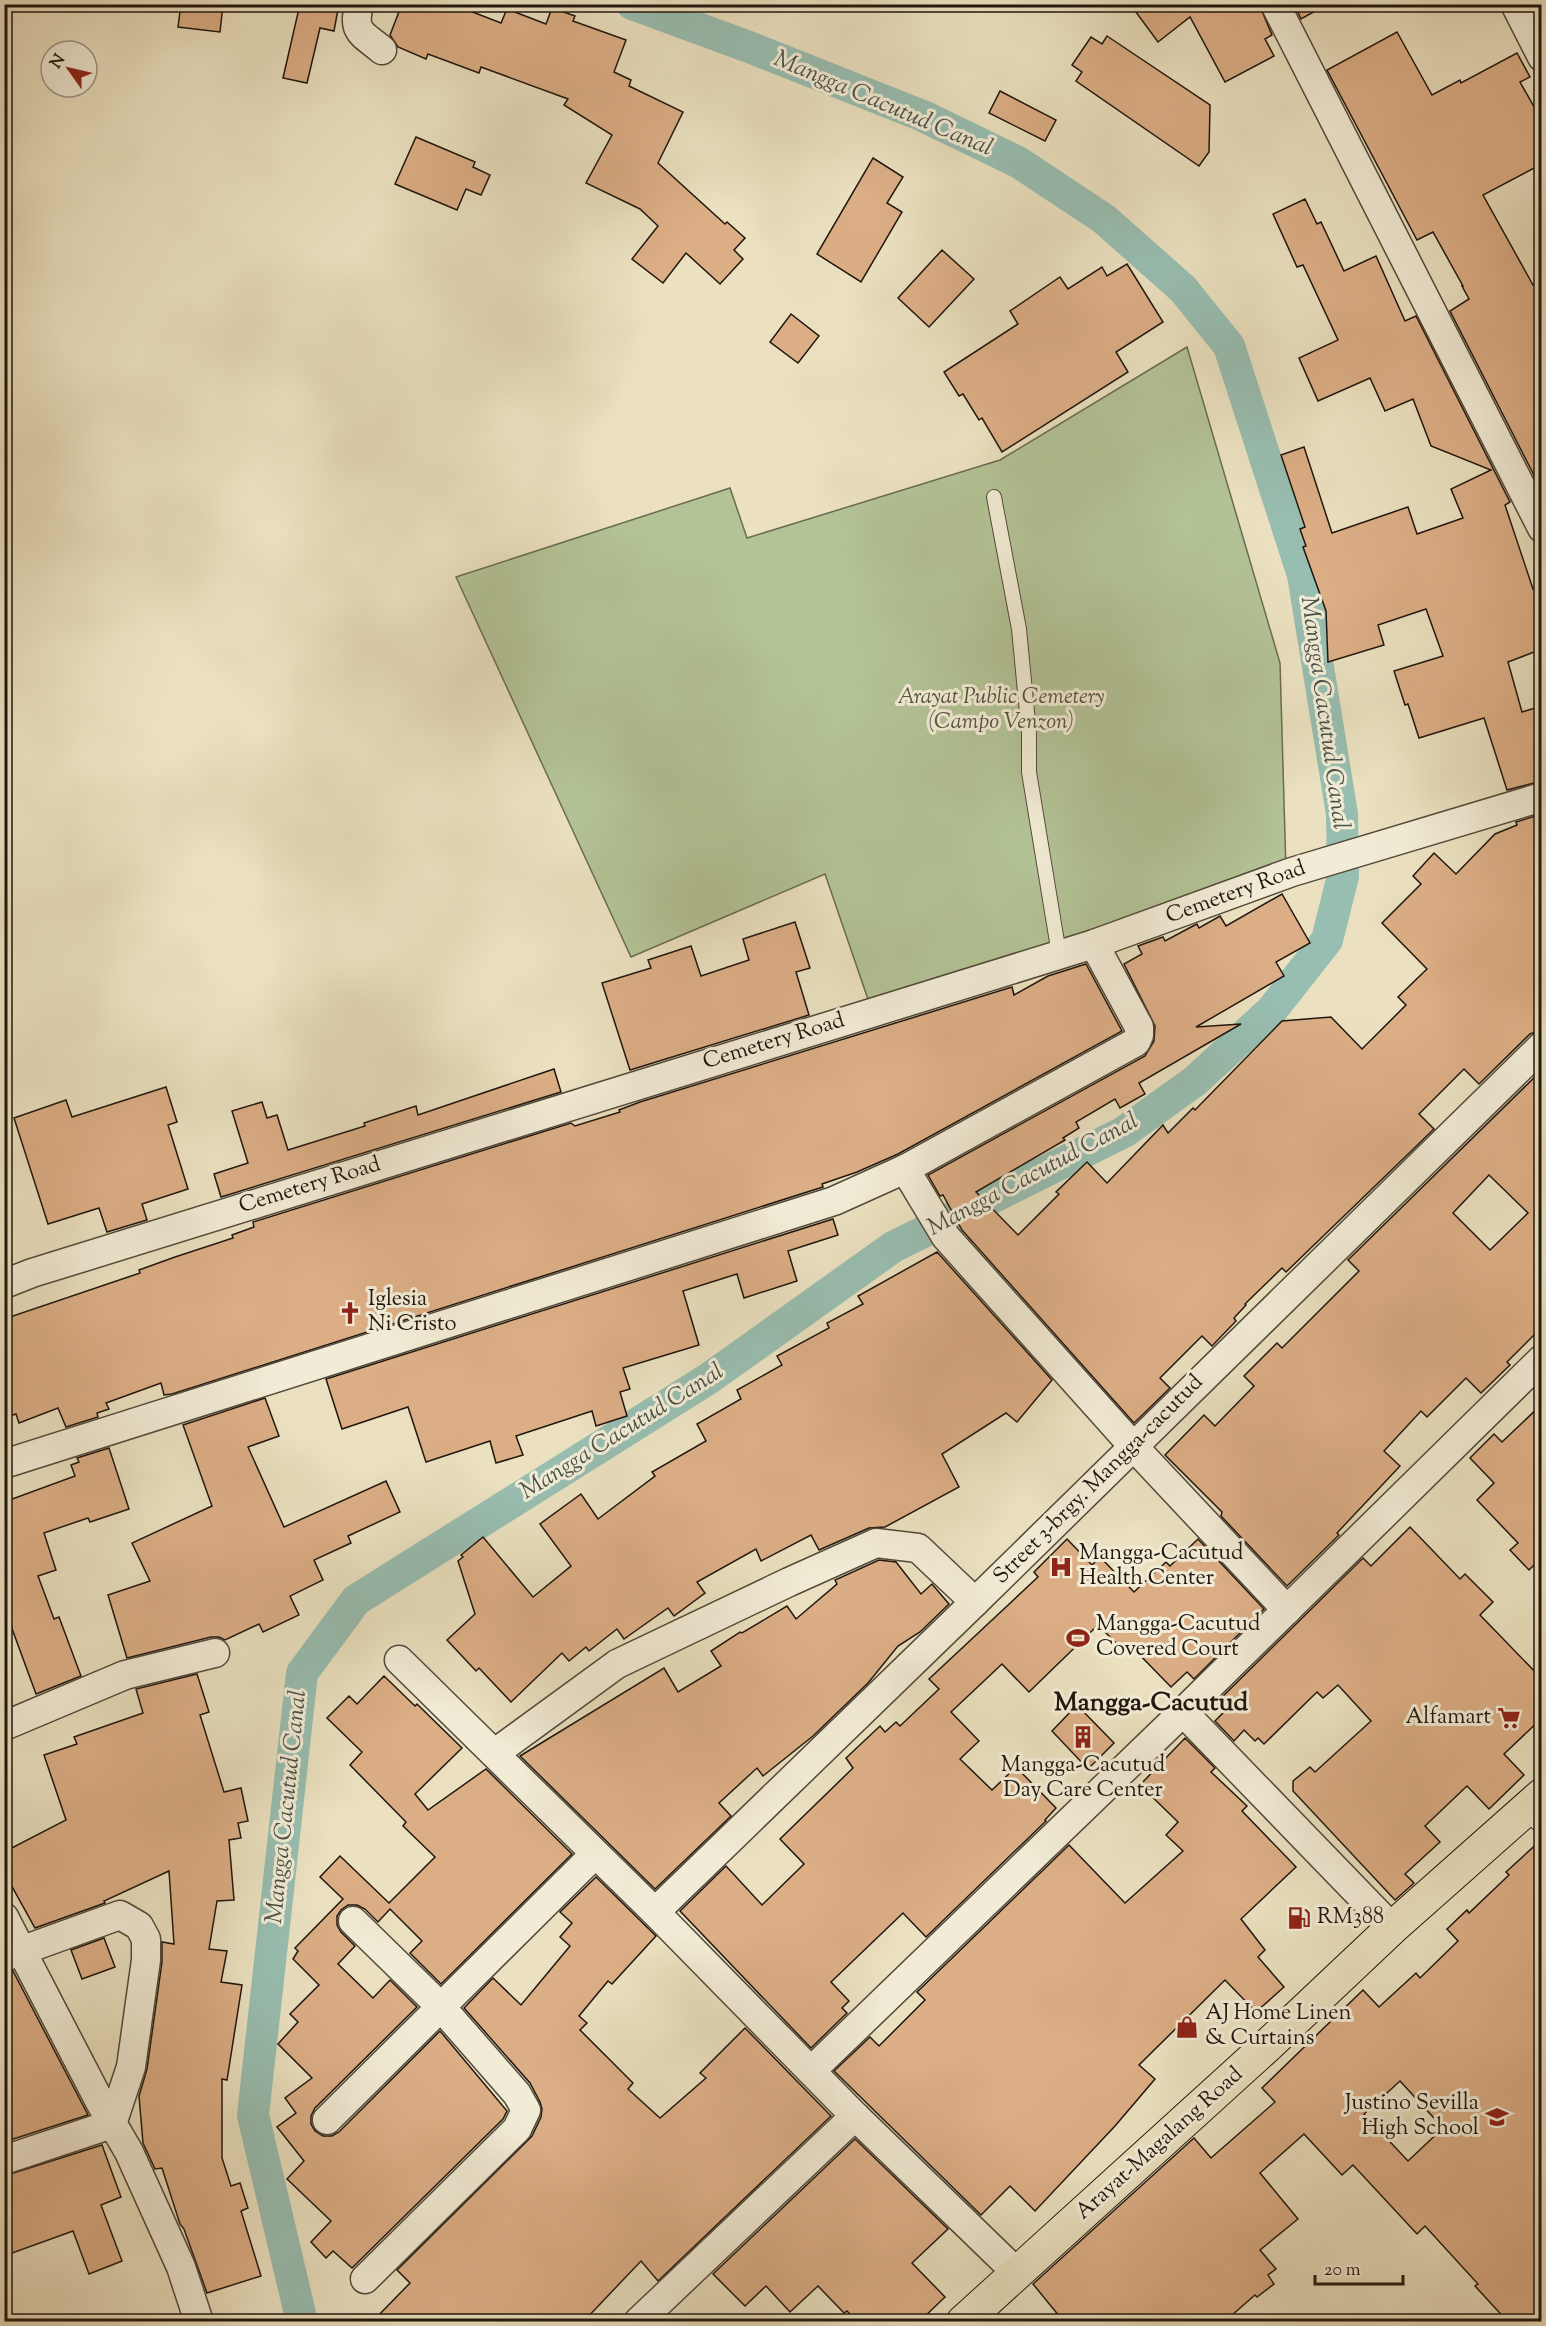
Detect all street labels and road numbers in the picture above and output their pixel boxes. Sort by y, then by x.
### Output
street label: Cemetery Road [1162,853,1310,933]
street label: Cemetery Road [699,1005,849,1079]
street label: Cemetery Road [235,1149,385,1223]
street label: Street 3-brgy. Mangga-cacutud [987,1368,1211,1592]
street label: Arayat-Magalang Road [1069,2060,1251,2228]

